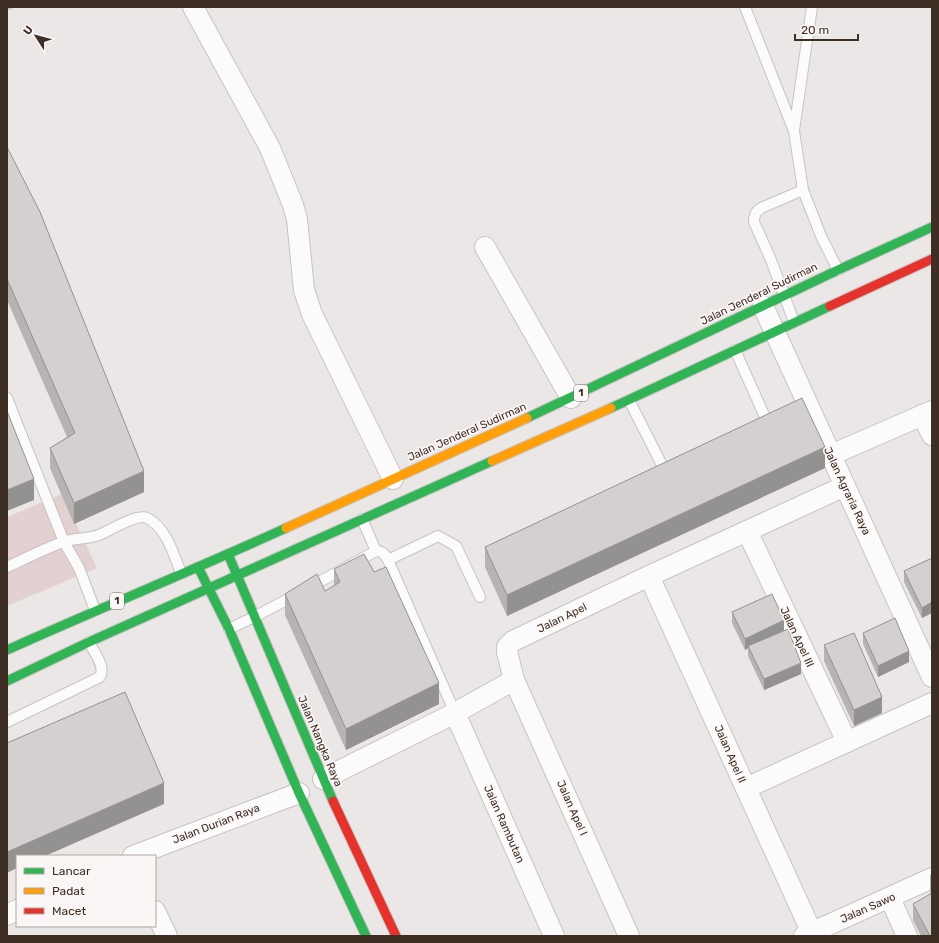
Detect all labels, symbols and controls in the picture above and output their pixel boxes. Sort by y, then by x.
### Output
north arrow [16,16,56,56]
scale bar [795,16,858,42]
text: U [21,23,36,37]
text: 20 m [801,23,829,37]
street label: Jalan Jenderal Sudirman [698,260,820,328]
road number: 1 [574,385,588,401]
street label: Jalan Jenderal Sudirman [406,400,528,464]
street label: Jalan Agraria Raya [821,445,873,537]
road number: 1 [110,593,124,609]
street label: Jalan Apel [535,600,589,636]
street label: Jalan Apel III [777,605,817,669]
street label: Jalan Nangka Raya [295,694,345,788]
street label: Jalan Apel II [711,723,749,785]
street label: Jalan Apel I [554,778,590,838]
street label: Jalan Rambutan [481,783,527,865]
street label: Jalan Durian Raya [170,801,262,847]
legend [16,855,156,927]
text: Lancar [52,864,91,878]
text: Padat [52,884,85,898]
street label: Jalan Sawo [838,890,898,926]
text: Macet [52,904,86,918]

